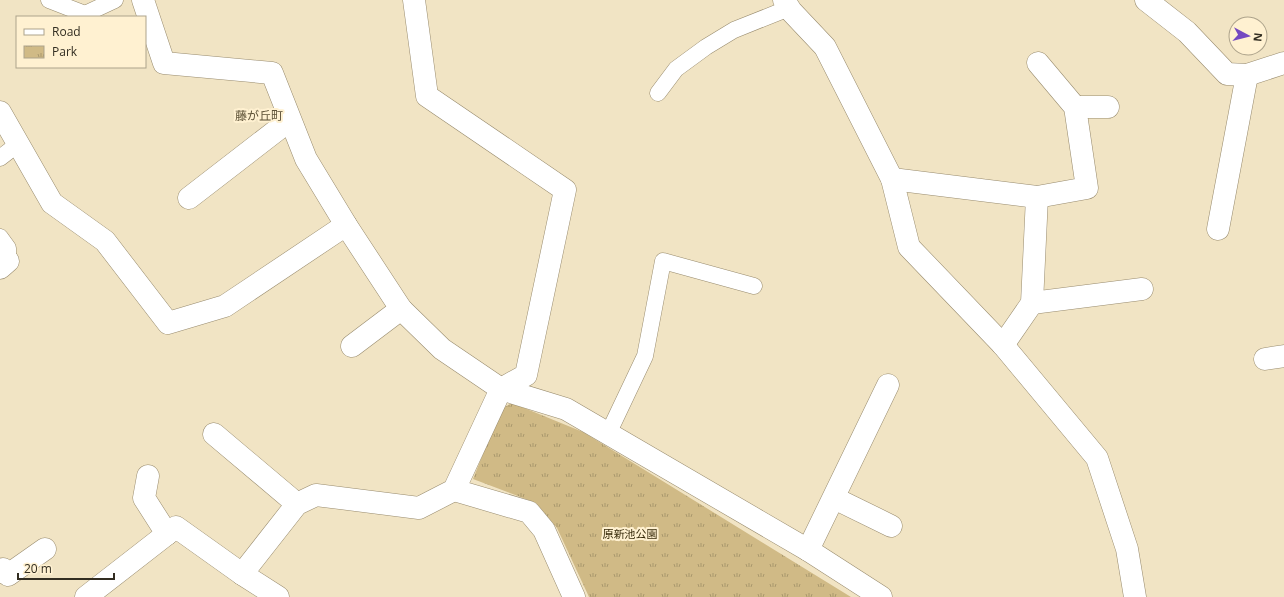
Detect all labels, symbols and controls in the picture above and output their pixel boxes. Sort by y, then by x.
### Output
legend [16,16,146,68]
north arrow [1228,16,1268,56]
text: Road [52,23,81,40]
text: N [1250,32,1266,43]
text: Park [52,43,78,60]
district label: 藤が丘町 [235,107,283,124]
park label: 原新池公園 [603,526,658,541]
scale bar [18,555,114,581]
text: 20 m [24,560,52,577]

